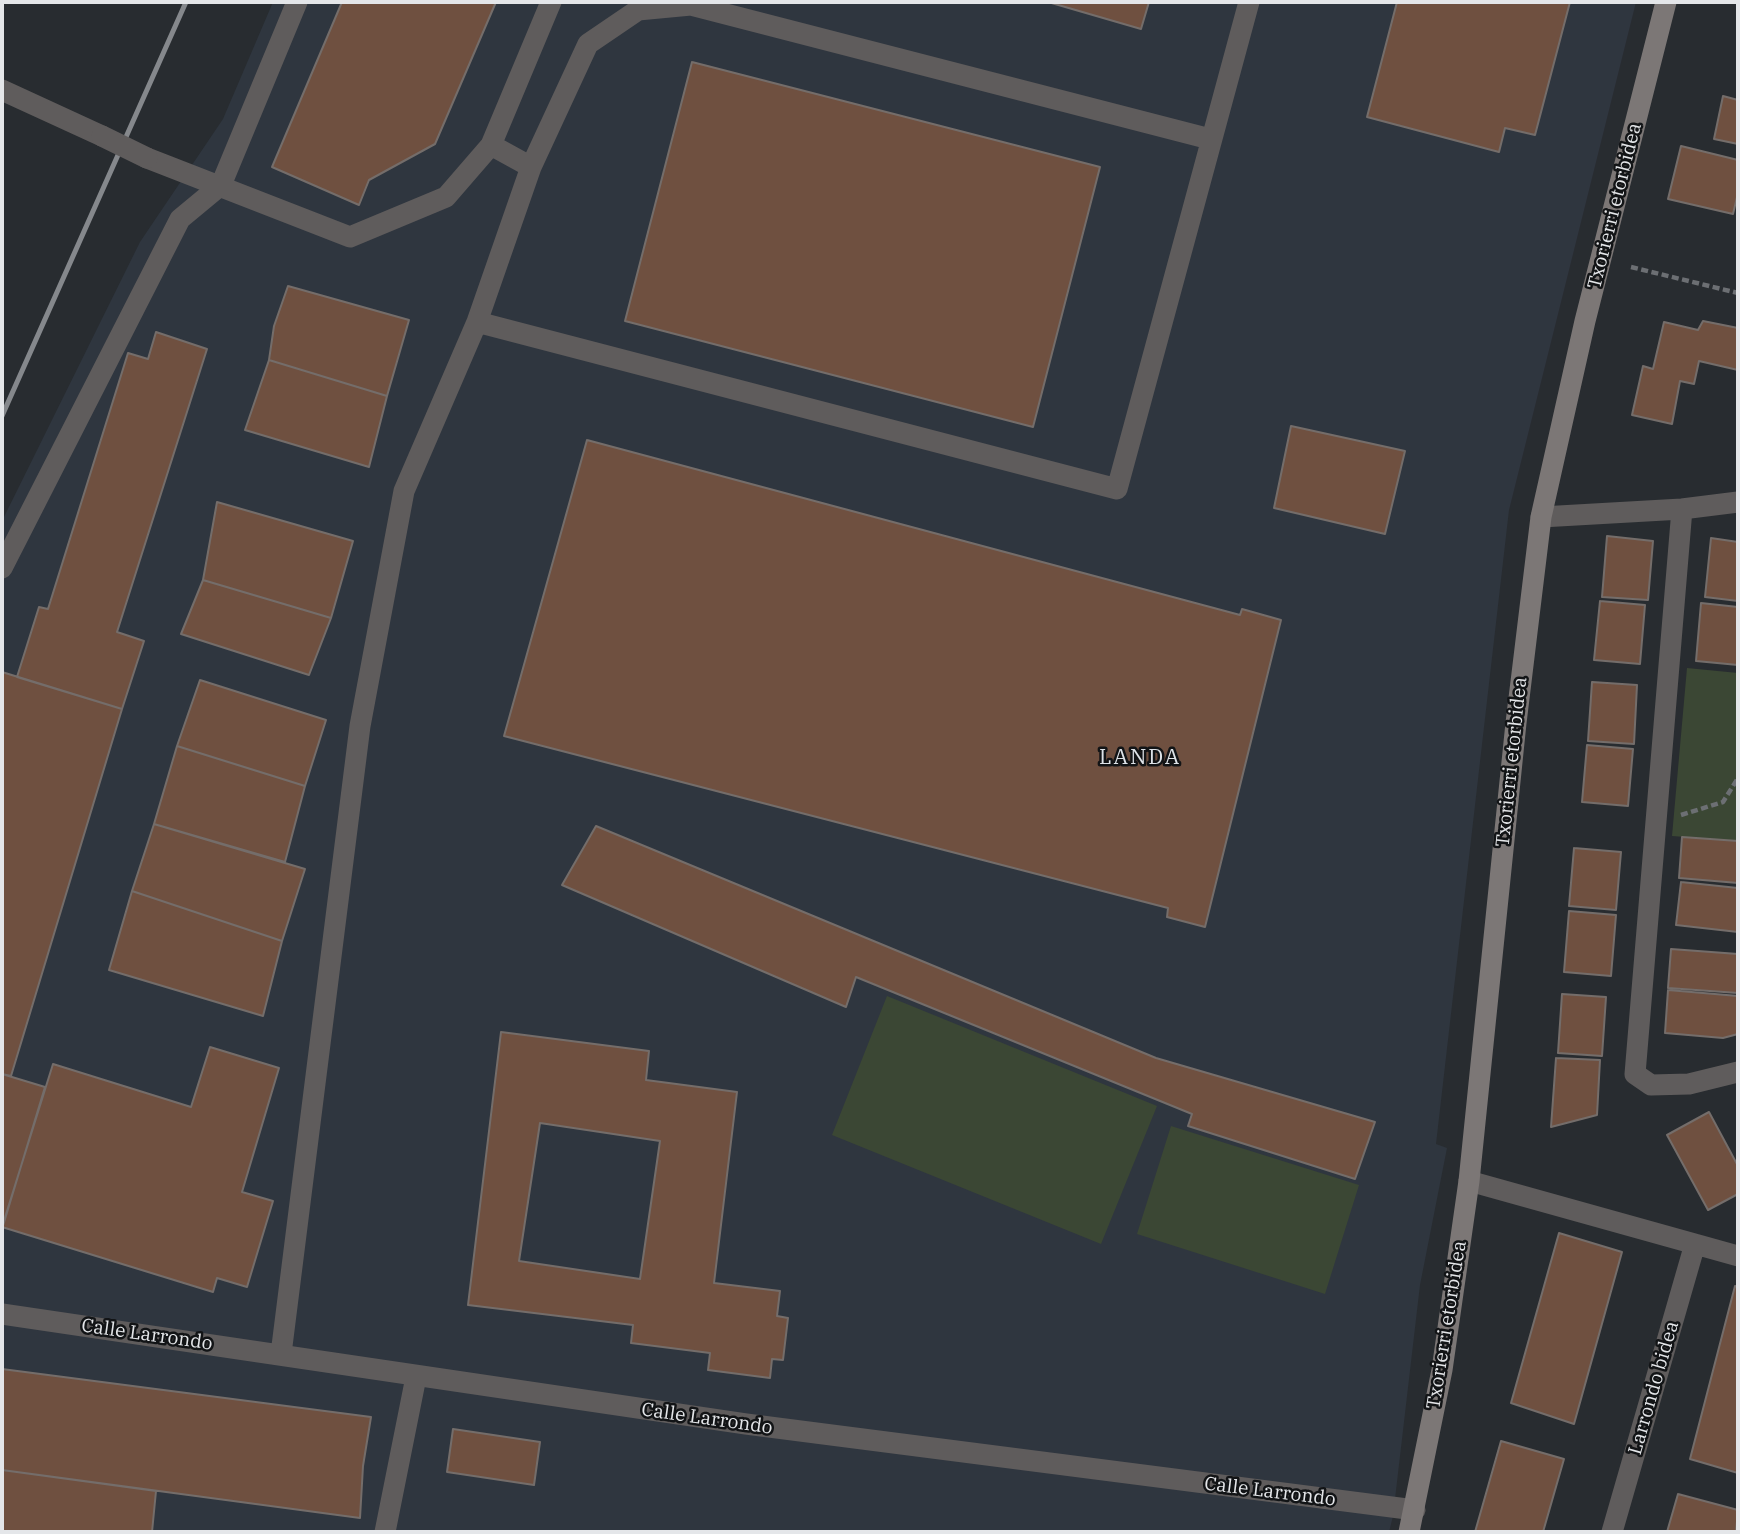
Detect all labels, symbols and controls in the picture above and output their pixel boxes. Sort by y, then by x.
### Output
street label: Txorierri etorbidea [1583,121,1647,291]
street label: Txorierri etorbidea [1492,676,1532,848]
district label: LANDA [1100,745,1180,771]
street label: Txorierri etorbidea [1422,1239,1472,1411]
street label: Calle Larrondo [80,1315,214,1355]
street label: Larrondo bidea [1624,1319,1684,1457]
street label: Calle Larrondo [640,1399,774,1439]
street label: Calle Larrondo [1203,1473,1337,1511]

